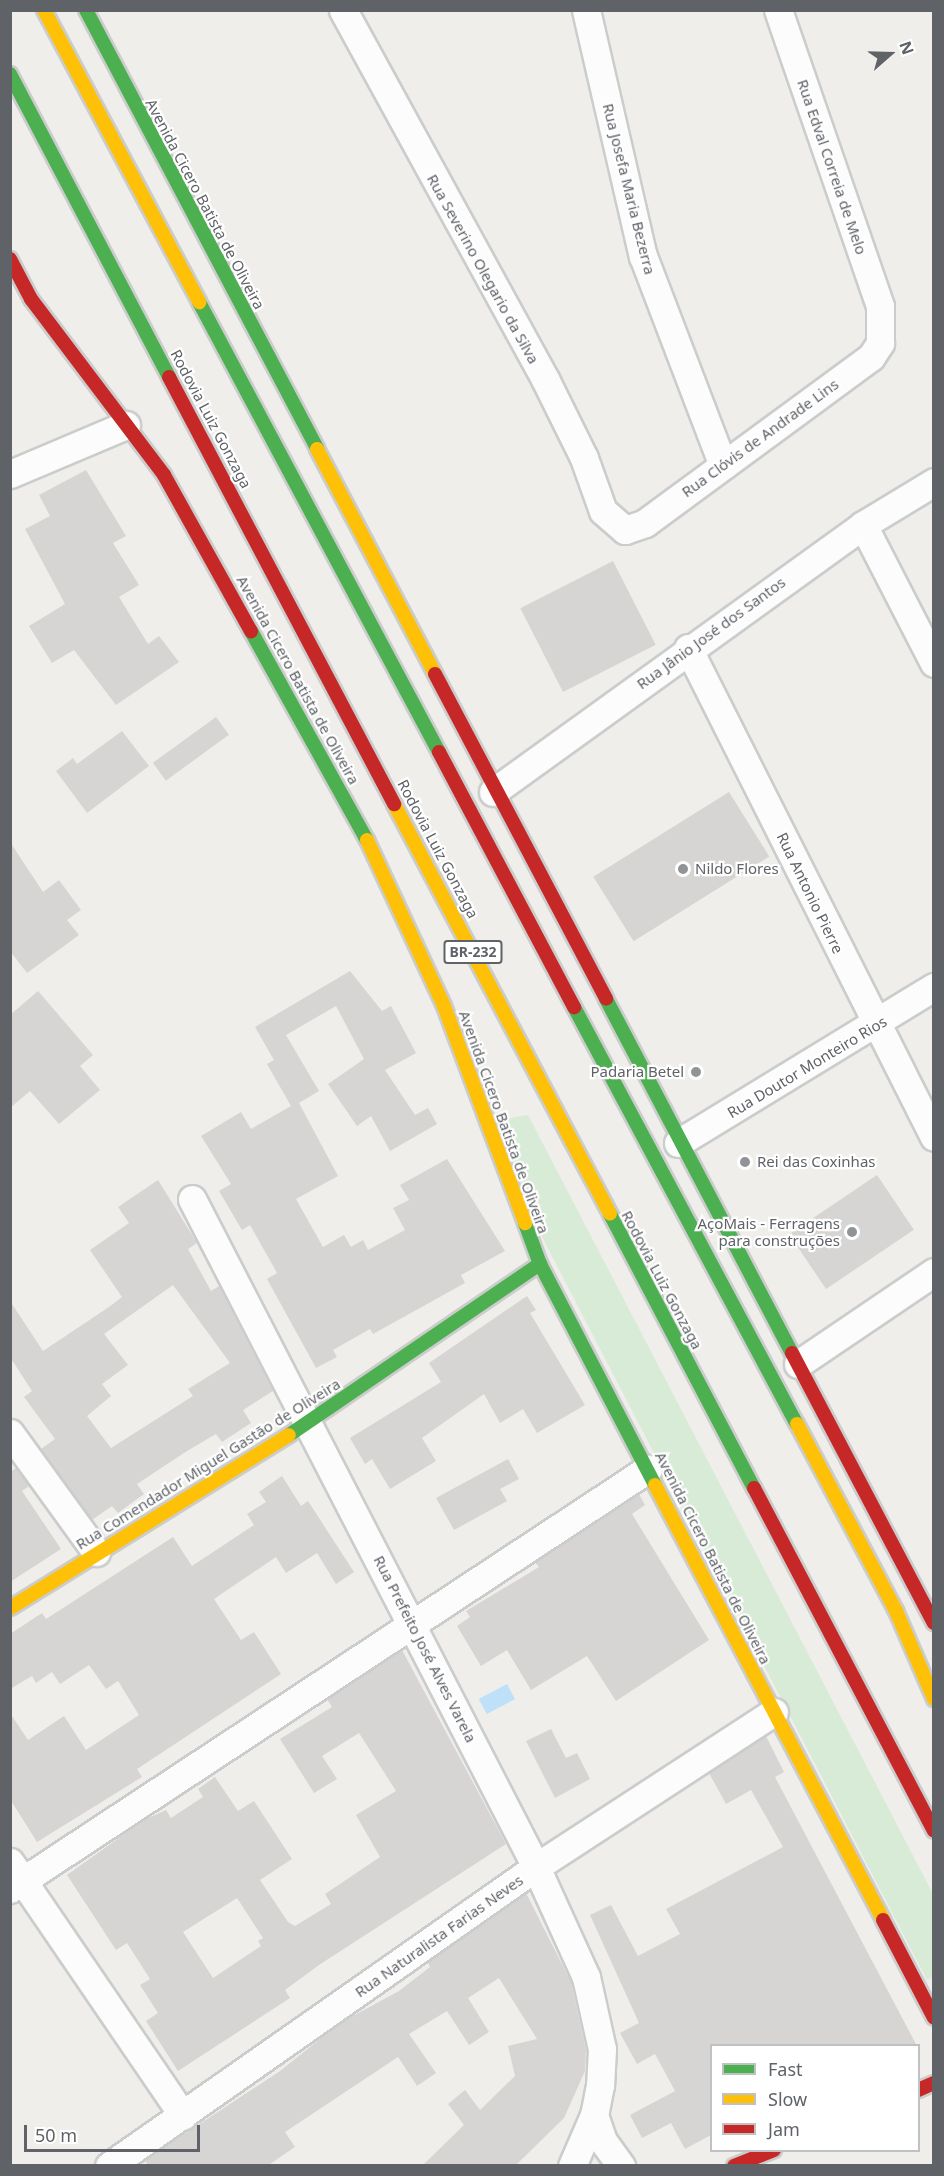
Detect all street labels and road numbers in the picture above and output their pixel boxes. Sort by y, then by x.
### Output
street label: Rua Edval Correia de Melo [794,77,870,257]
street label: Avenida Cicero Batista de Oliveira [142,96,268,312]
street label: Rua Josefa Maria Bezerra [599,102,659,276]
street label: Rua Severino Olegario da Silva [423,171,543,367]
street label: Rodovia Luiz Gonzaga [167,347,255,491]
street label: Rua Clóvis de Andrade Lins [678,375,842,501]
street label: Avenida Cicero Batista de Oliveira [233,572,363,788]
street label: Rua Jânio José dos Santos [633,573,789,693]
street label: Rodovia Luiz Gonzaga [394,777,482,921]
street label: Rua Antonio Pierre [773,830,847,956]
road number: BR-232 [443,941,503,963]
street label: Avenida Cicero Batista de Oliveira [455,1008,553,1236]
street label: Rua Doutor Monteiro Rios [724,1012,890,1122]
street label: Rodovia Luiz Gonzaga [618,1208,706,1352]
street label: Rua Comendador Miguel Gastão de Oliveira [73,1375,343,1553]
street label: Avenida Cicero Batista de Oliveira [651,1449,775,1667]
street label: Rua Prefeito José Alves Varela [370,1553,480,1745]
street label: Rua Naturalista Farias Neves [352,1871,526,2001]

